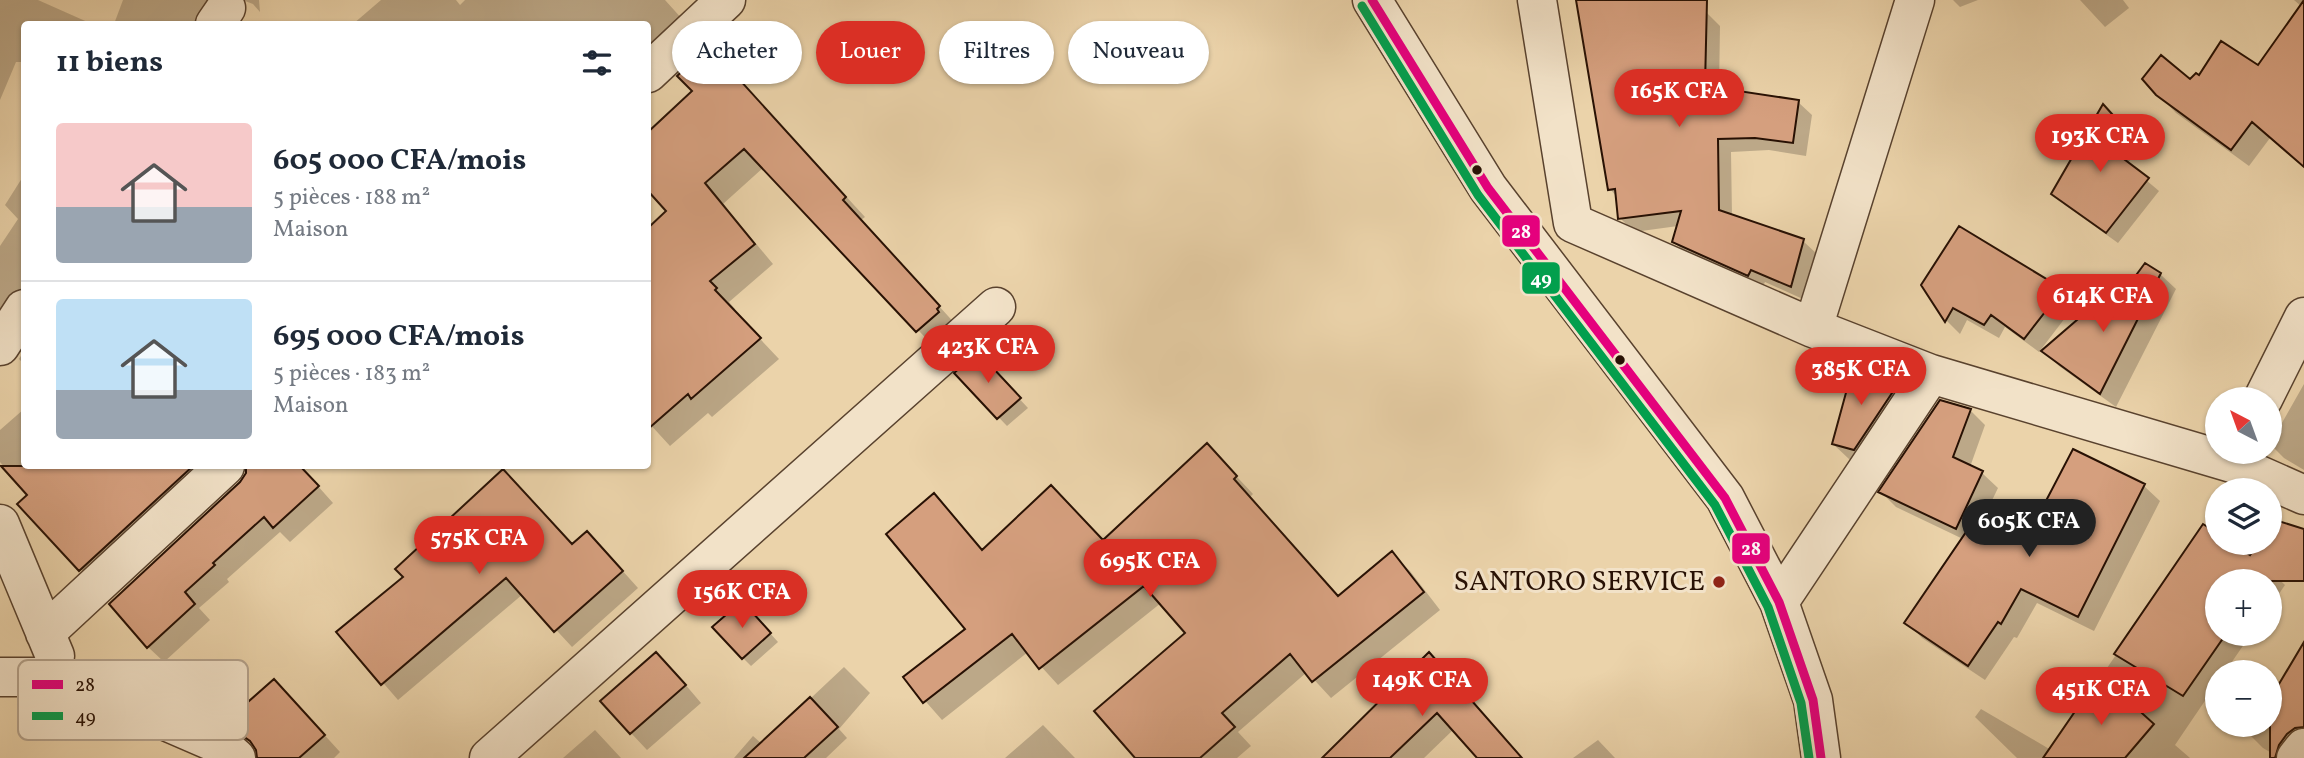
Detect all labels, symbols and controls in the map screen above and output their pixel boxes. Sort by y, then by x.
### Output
chip: Acheter [672,21,802,84]
chip: Louer [816,21,925,84]
chip: Filtres [939,21,1054,84]
chip: Nouveau [1068,21,1209,84]
text: 11 biens [56,42,163,84]
icon: filters [578,44,616,82]
pin: 165K CFA [1607,69,1751,129]
text: 165K CFA [1630,76,1728,108]
pin: 193K CFA [2028,114,2172,174]
text: 193K CFA [2051,121,2149,153]
text: 605 000 CFA/mois [273,140,526,182]
icon: home [112,151,196,235]
unlabelled marker [1470,163,1484,177]
text: 5 pièces · 188 m² [273,182,430,214]
text: Maison [273,214,349,246]
line badge: 28 [1501,214,1541,248]
text: 28 [1511,220,1531,246]
line badge: 49 [1521,261,1561,295]
text: 49 [1530,267,1552,293]
pin: 614K CFA [2031,274,2175,334]
text: 614K CFA [2053,281,2153,313]
text: 695 000 CFA/mois [273,316,525,358]
pin: 423K CFA [916,326,1060,385]
icon: home [112,327,196,411]
text: 423K CFA [937,332,1039,364]
pin: 385K CFA [1789,348,1933,407]
unlabelled marker [1613,353,1627,367]
text: 385K CFA [1811,354,1911,386]
text: 5 pièces · 183 m² [273,358,430,390]
north arrow [2205,387,2282,464]
map controls [2205,387,2282,737]
text: Maison [273,390,349,422]
button: layers [2205,478,2282,555]
pin: 605K CFA [1957,500,2101,559]
text: 605K CFA [1978,506,2080,538]
pin: 575K CFA [407,516,551,576]
text: 575K CFA [430,523,528,555]
line badge: 28 [1731,532,1771,565]
text: 28 [1741,537,1761,563]
pin: 695K CFA [1078,540,1222,599]
text: 695K CFA [1100,546,1200,578]
place label: SANTORO SERVICE [1454,563,1705,602]
button: + [2205,569,2282,646]
pin: 156K CFA [670,570,814,630]
marker: SANTORO SERVICE [1711,574,1727,590]
text: 156K CFA [693,577,791,609]
pin: 149K CFA [1350,658,1494,718]
legend [18,660,248,740]
button: − [2205,660,2282,737]
text: 149K CFA [1372,665,1472,697]
pin: 451K CFA [2029,668,2173,727]
text: 28 [75,673,95,699]
text: 451K CFA [2052,674,2150,706]
text: 49 [75,705,96,731]

